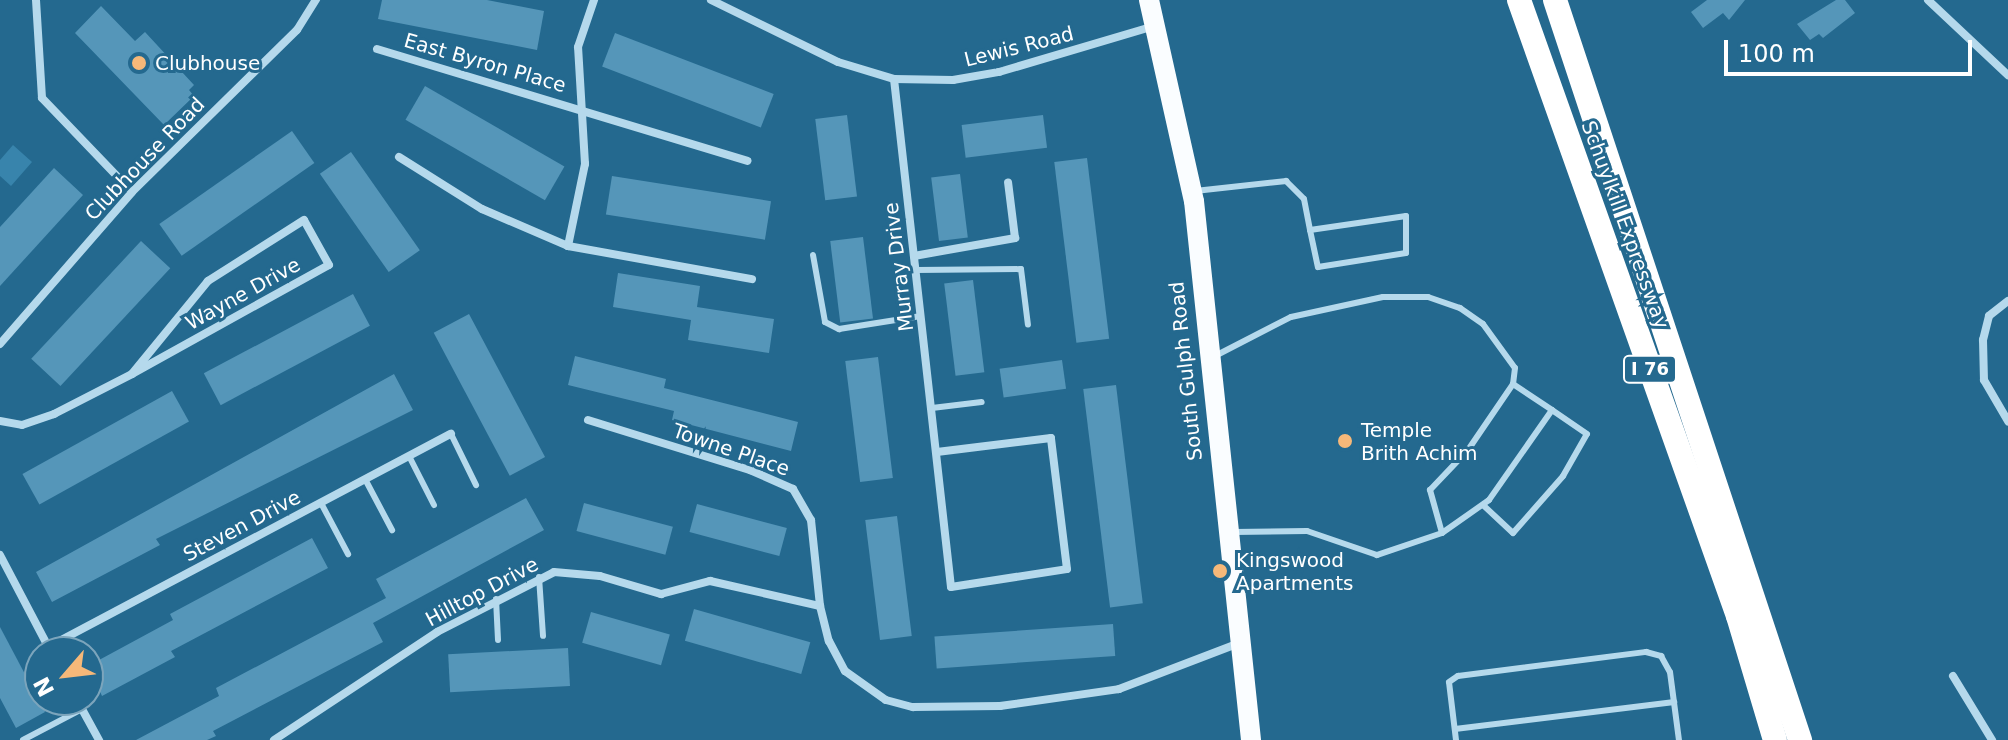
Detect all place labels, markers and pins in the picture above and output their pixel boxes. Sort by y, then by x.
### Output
place label: Clubhouse [155,51,260,75]
marker: Clubhouse [130,54,148,72]
place label: Temple Brith Achim [1361,418,1477,465]
marker: Temple Brith Achim [1336,432,1354,450]
place label: Kingswood Apartments [1236,548,1353,595]
marker: Kingswood Apartments [1211,562,1229,580]

